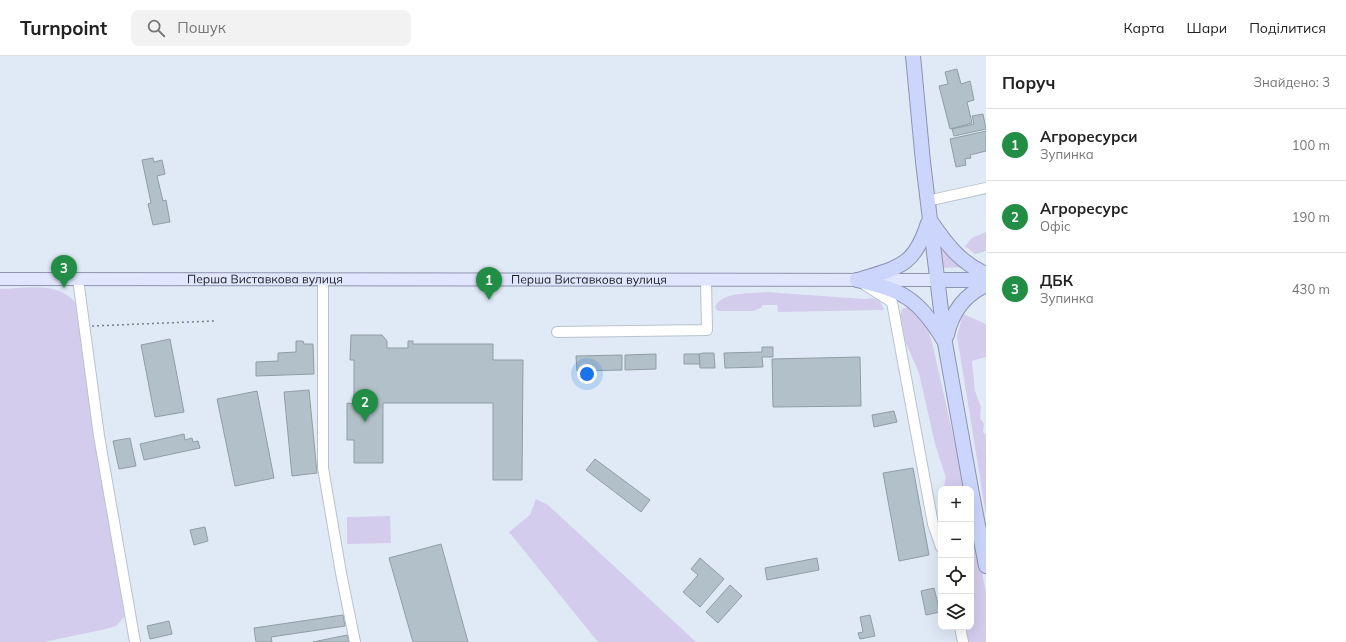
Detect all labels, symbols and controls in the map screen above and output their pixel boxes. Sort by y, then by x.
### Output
search box [131,10,411,46]
text: Turnpoint [20,16,107,40]
icon: search [145,17,167,39]
text: Пошук [177,18,226,37]
text: Карта [1123,19,1165,37]
text: Шари [1187,19,1227,37]
text: Поділитися [1249,19,1326,37]
text: Поруч [1002,72,1055,93]
text: Знайдено: 3 [1253,74,1330,90]
text: Агроресурси [1040,127,1137,146]
text: 1 [1011,137,1019,153]
text: 100 m [1292,137,1330,153]
text: Зупинка [1040,146,1094,162]
text: Агроресурс [1040,199,1128,218]
text: 2 [1011,209,1019,225]
text: 190 m [1292,209,1330,225]
text: Офіс [1040,218,1070,234]
pin: 3 [51,255,77,288]
pin: 1 [476,267,502,300]
street label: Перша Виставкова вулиця [187,271,343,286]
text: ДБК [1040,271,1073,290]
street label: Перша Виставкова вулиця [511,272,667,287]
text: 3 [1011,281,1019,297]
text: 430 m [1292,281,1330,297]
text: Зупинка [1040,290,1094,306]
your location [577,364,597,384]
pin: 2 [352,389,378,422]
map controls [938,486,974,630]
button: + [938,486,974,522]
button: − [938,522,974,558]
button: locate [938,558,974,594]
button: layers [938,594,974,630]

